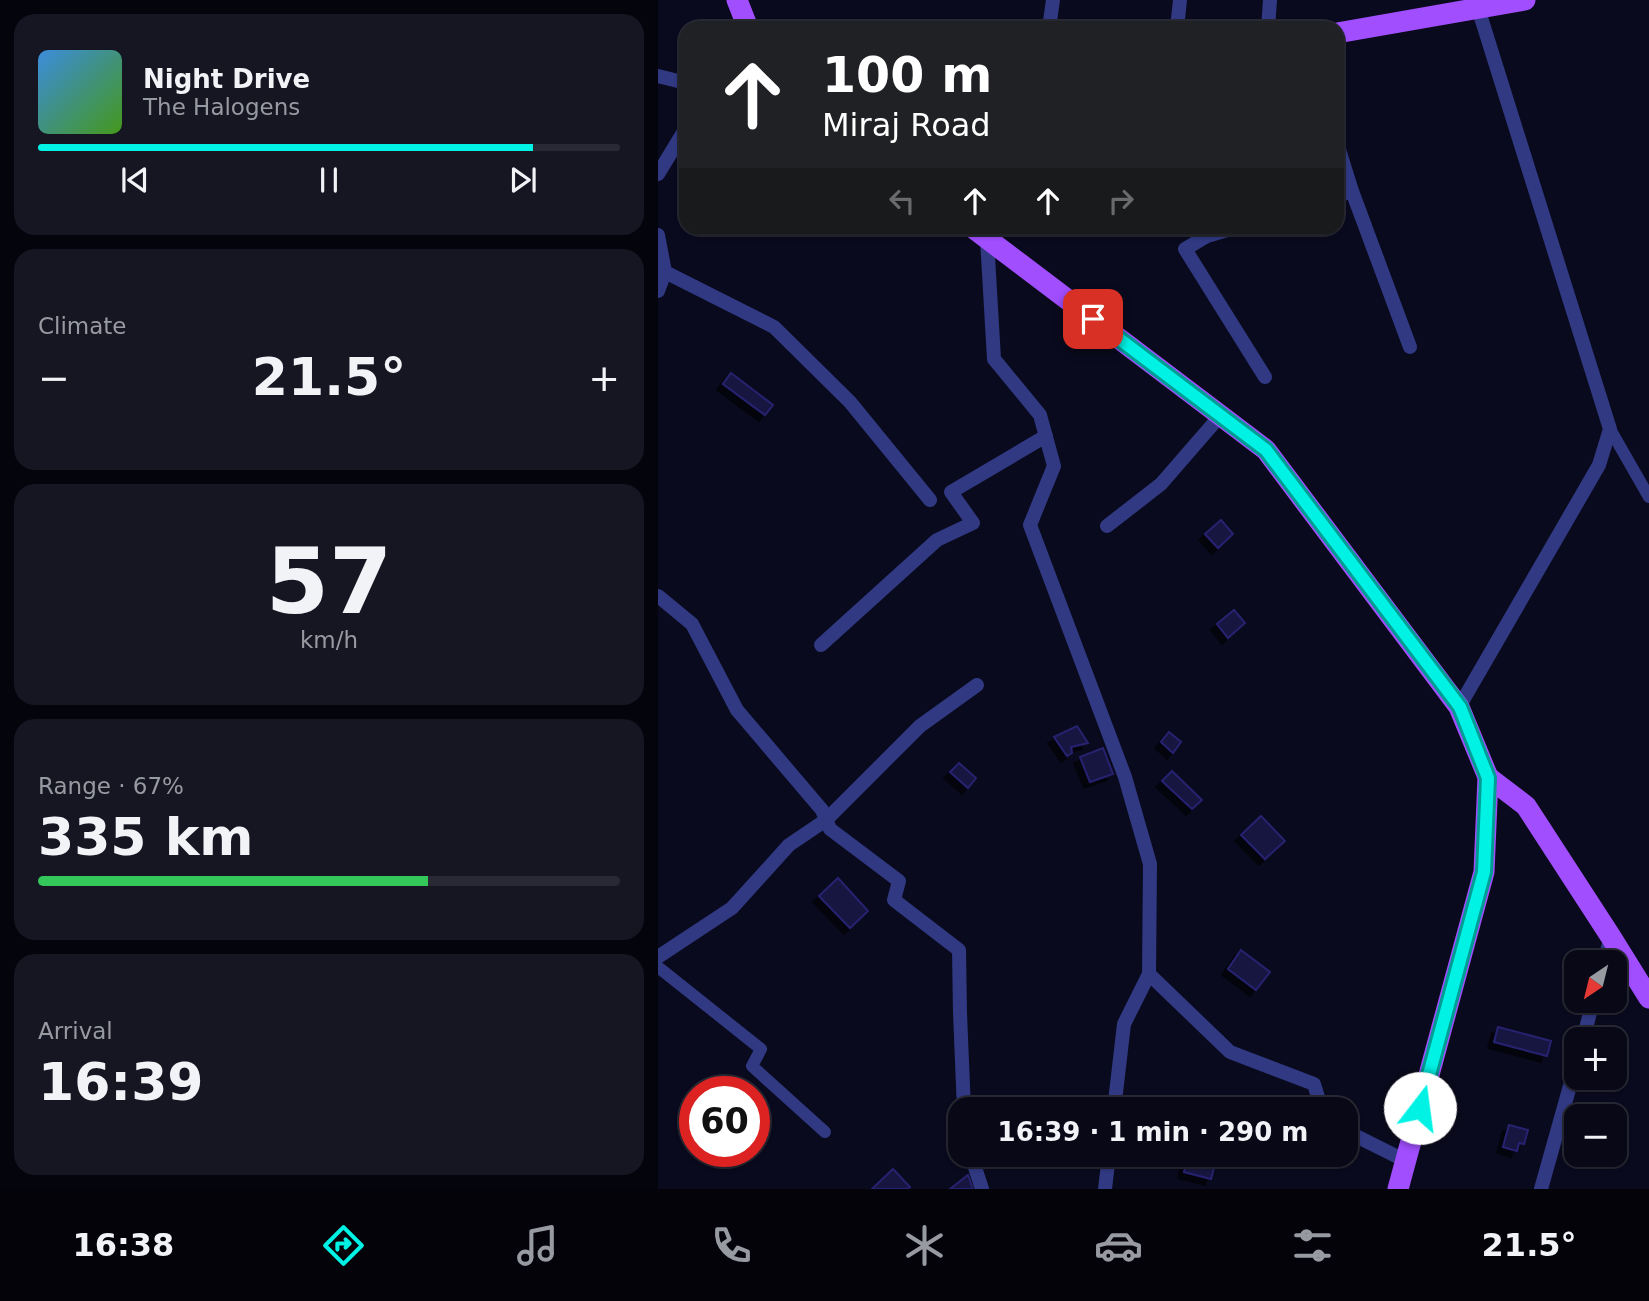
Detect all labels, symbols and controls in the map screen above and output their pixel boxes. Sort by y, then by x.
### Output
text: 100 m [822,47,992,104]
icon: ahead [707,49,798,140]
text: Night Drive [143,64,310,94]
text: The Halogens [143,94,300,120]
text: Miraj Road [822,106,991,144]
icon: previous [116,161,154,199]
icon: pause [310,161,348,199]
icon: next [504,161,542,199]
icon: left [883,182,921,220]
icon: ahead [956,182,994,220]
icon: ahead [1029,182,1067,220]
icon: right [1102,182,1140,220]
pin [1063,289,1123,349]
icon: arrive [1074,300,1112,338]
text: Climate [38,313,127,339]
text: 21.5° [252,347,406,407]
text: − [38,356,70,400]
text: + [588,356,620,400]
text: 57 [266,529,392,634]
text: km/h [300,627,358,653]
text: Range · 67% [38,773,184,799]
text: 335 km [38,807,253,867]
north arrow [1564,950,1628,1013]
map controls [1564,950,1627,1167]
text: Arrival [38,1018,113,1044]
button: + [1564,1027,1627,1090]
text: 16:39 [38,1052,204,1112]
position arrow [1383,1071,1457,1145]
speed limit sign: 60 [679,1076,770,1167]
button: − [1564,1104,1627,1167]
text: 16:39 · 1 min · 290 m [998,1117,1308,1147]
icon: directions [319,1221,368,1270]
icon: music [513,1221,562,1270]
icon: phone [707,1221,756,1270]
icon: climate [900,1221,949,1270]
icon: car [1094,1221,1143,1270]
icon: filters [1288,1221,1337,1270]
text: 16:38 [72,1226,174,1264]
text: 21.5° [1482,1226,1577,1264]

